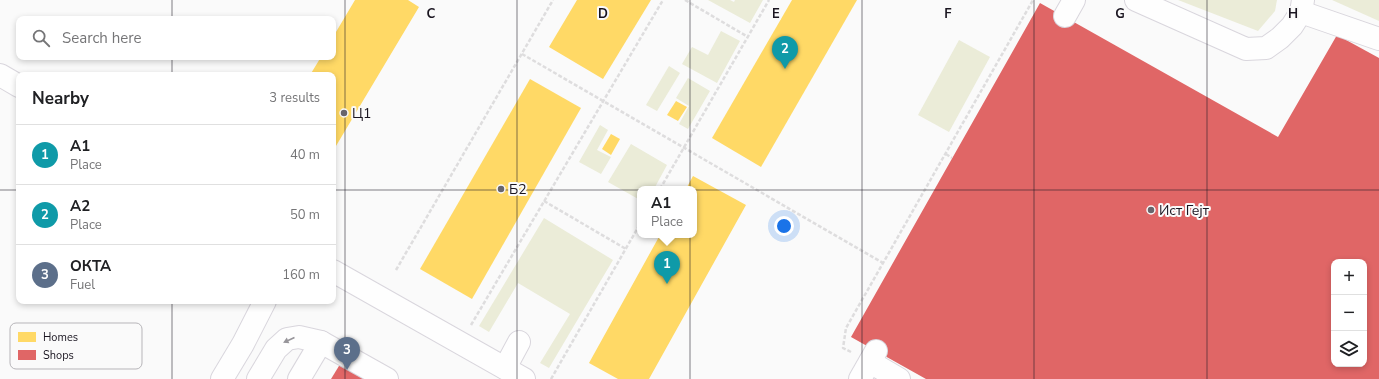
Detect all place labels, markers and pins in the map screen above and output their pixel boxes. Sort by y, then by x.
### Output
pin: 2 [772,36,798,69]
place label: Ц1 [352,104,371,123]
marker: Ц1 [339,108,349,118]
place label: Б2 [509,180,527,199]
marker: Б2 [496,184,506,194]
place label: Ист Гејт [1159,201,1210,220]
marker: Ист Гејт [1146,205,1156,215]
pin: 1 [654,251,680,284]
pin: 3 [334,337,360,370]

